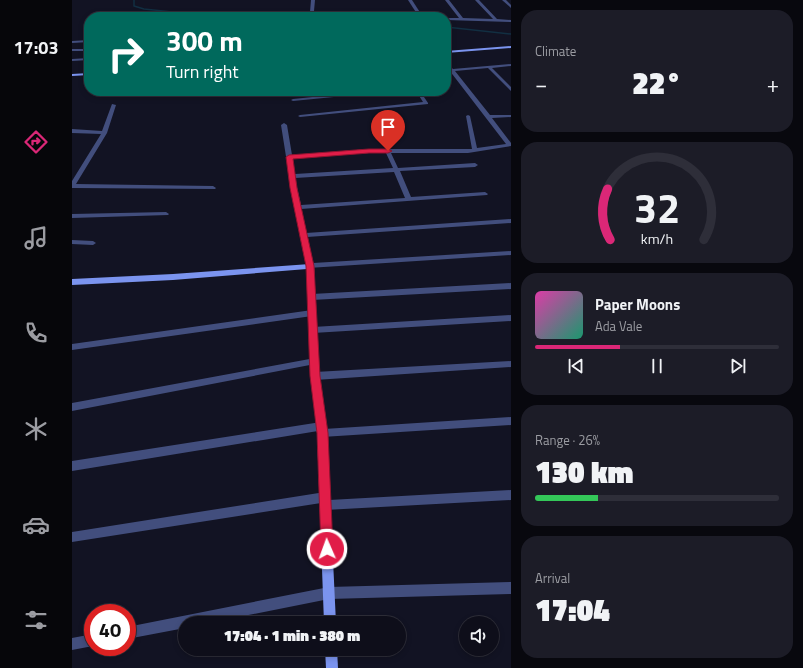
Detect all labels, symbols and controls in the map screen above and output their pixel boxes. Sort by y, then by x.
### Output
text: 300 m [166,19,243,62]
icon: right [100,28,152,80]
text: 17:03 [14,34,58,61]
text: Climate [535,41,576,61]
text: Turn right [166,58,239,85]
text: 22° [632,60,682,106]
text: − [535,67,547,101]
text: + [767,67,779,101]
pin [371,110,405,151]
icon: arrive [377,116,399,138]
icon: directions [22,128,50,156]
text: 32 [634,176,680,239]
icon: music [22,224,50,252]
text: km/h [641,228,673,250]
text: Paper Moons [595,293,680,316]
text: Ada Vale [595,316,642,336]
icon: phone [22,319,50,347]
icon: previous [565,355,587,377]
icon: pause [646,355,668,377]
icon: next [727,355,749,377]
icon: climate [22,415,50,443]
text: Range · 26% [535,430,600,450]
text: 130 km [535,449,633,495]
icon: car [22,511,50,539]
position arrow [306,528,348,570]
text: Arrival [535,568,570,588]
text: 17:04 [535,587,610,633]
speed limit sign: 40 [84,604,136,656]
icon: filters [22,606,50,634]
map controls [459,616,499,656]
button: sound [459,616,499,656]
text: 17:04 · 1 min · 380 m [224,624,360,647]

